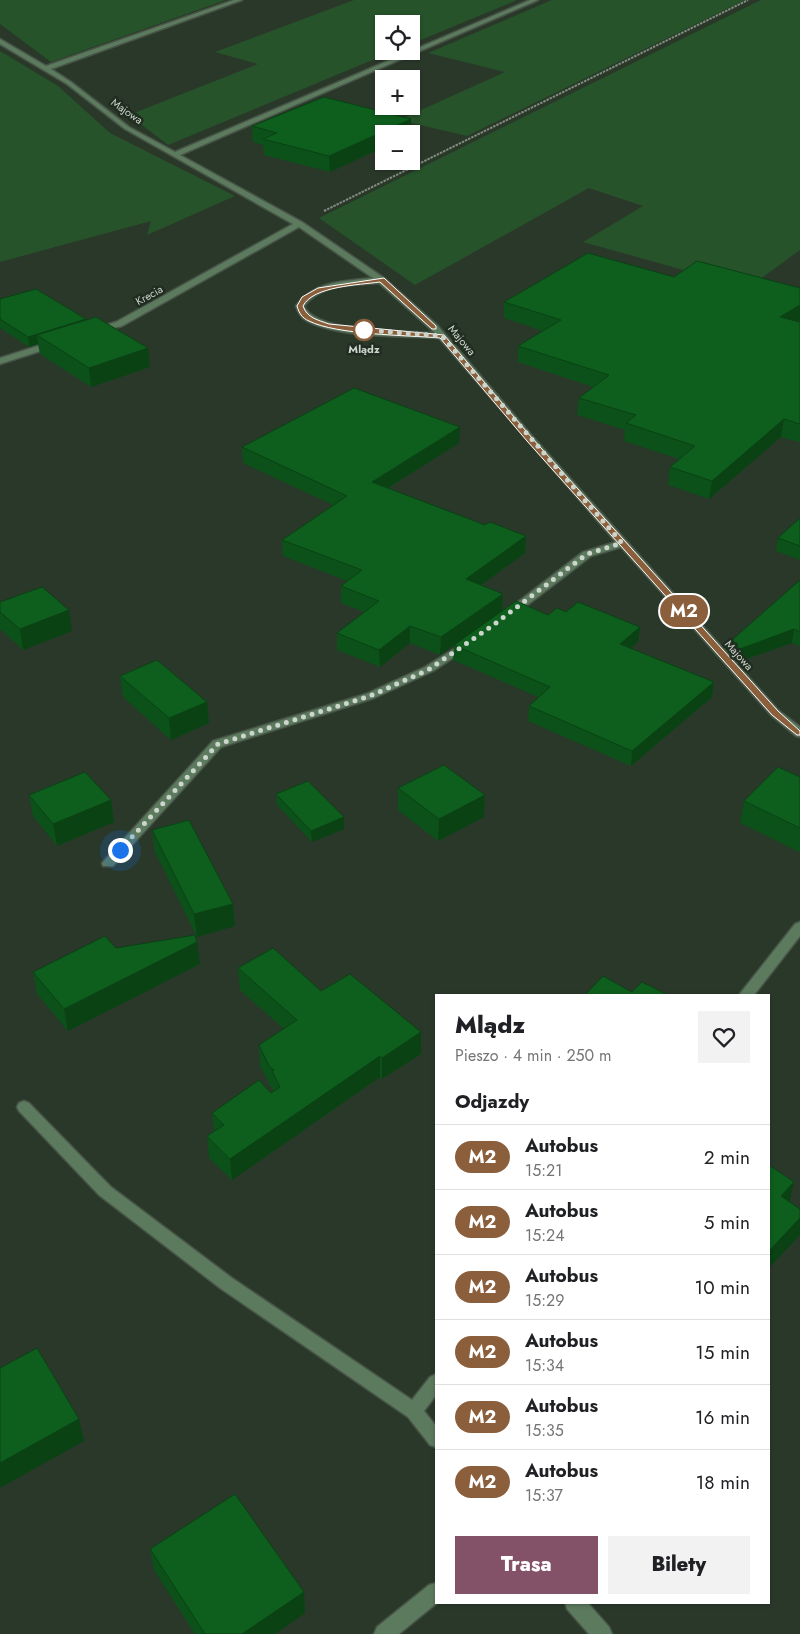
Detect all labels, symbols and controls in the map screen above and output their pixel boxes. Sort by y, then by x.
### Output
map controls [375,15,420,170]
button: locate [375,15,420,60]
button: + [375,70,420,115]
street label: Majowa [108,94,146,128]
button: − [375,125,420,170]
street label: Krecia [132,281,166,309]
marker: Mlądz [353,319,375,341]
street label: Majowa [444,321,480,359]
place label: Mlądz [348,341,380,357]
line badge: M2 [662,595,706,627]
text: M2 [670,598,698,624]
street label: Majowa [721,636,757,674]
your location [108,838,133,863]
text: Mlądz [455,1007,525,1042]
button: heart [698,1011,750,1063]
text: Pieszo · 4 min · 250 m [455,1044,611,1067]
text: Odjazdy [455,1088,529,1115]
text: Autobus [525,1132,598,1159]
text: M2 [469,1144,496,1170]
text: 2 min [704,1144,750,1171]
text: 15:21 [525,1159,562,1182]
text: Autobus [525,1197,598,1224]
text: M2 [469,1209,496,1235]
text: 5 min [704,1209,750,1236]
text: 15:24 [525,1224,564,1247]
text: Autobus [525,1262,598,1289]
text: M2 [469,1274,496,1300]
text: 10 min [695,1274,750,1301]
text: 15:29 [525,1289,564,1312]
text: Autobus [525,1327,598,1354]
text: M2 [469,1339,496,1365]
text: 15 min [695,1339,750,1366]
text: 15:34 [525,1354,564,1377]
text: Autobus [525,1392,598,1419]
text: M2 [469,1404,496,1430]
text: 16 min [695,1404,750,1431]
text: 15:35 [525,1419,564,1442]
text: Autobus [525,1457,598,1484]
text: M2 [469,1469,496,1495]
text: 18 min [696,1469,750,1496]
text: 15:37 [525,1484,563,1507]
button: Trasa [455,1536,598,1594]
button: Bilety [608,1536,750,1594]

